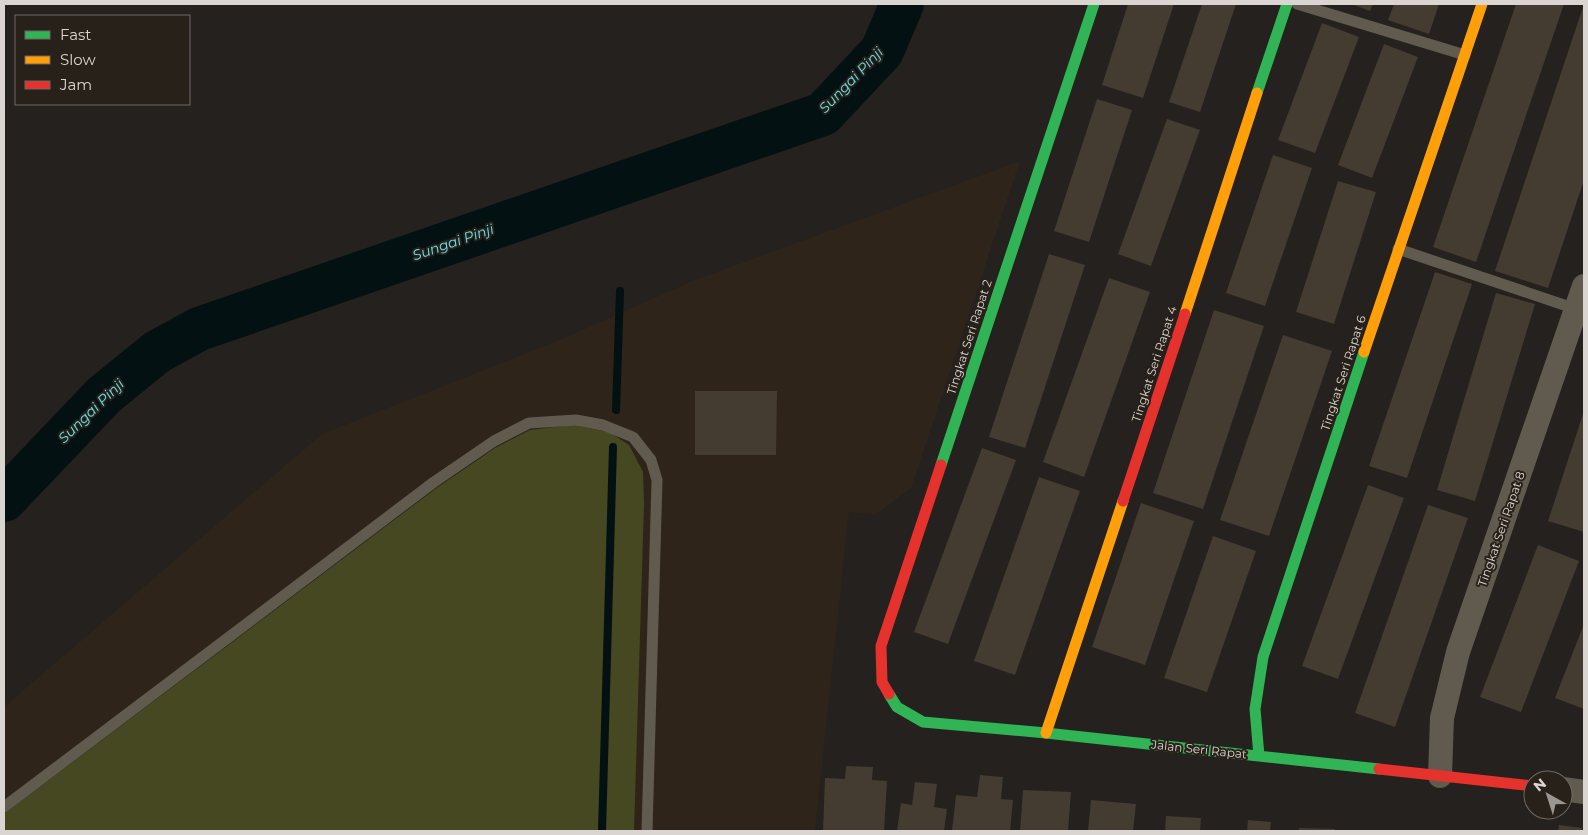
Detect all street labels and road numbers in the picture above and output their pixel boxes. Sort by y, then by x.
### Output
street label: Tingkat Seri Rapat 2 [943,277,995,396]
street label: Tingkat Seri Rapat 4 [1128,304,1180,424]
street label: Tingkat Seri Rapat 6 [1317,313,1369,433]
street label: Tingkat Seri Rapat 8 [1474,469,1528,589]
street label: Jalan Seri Rapat [1149,736,1248,761]

